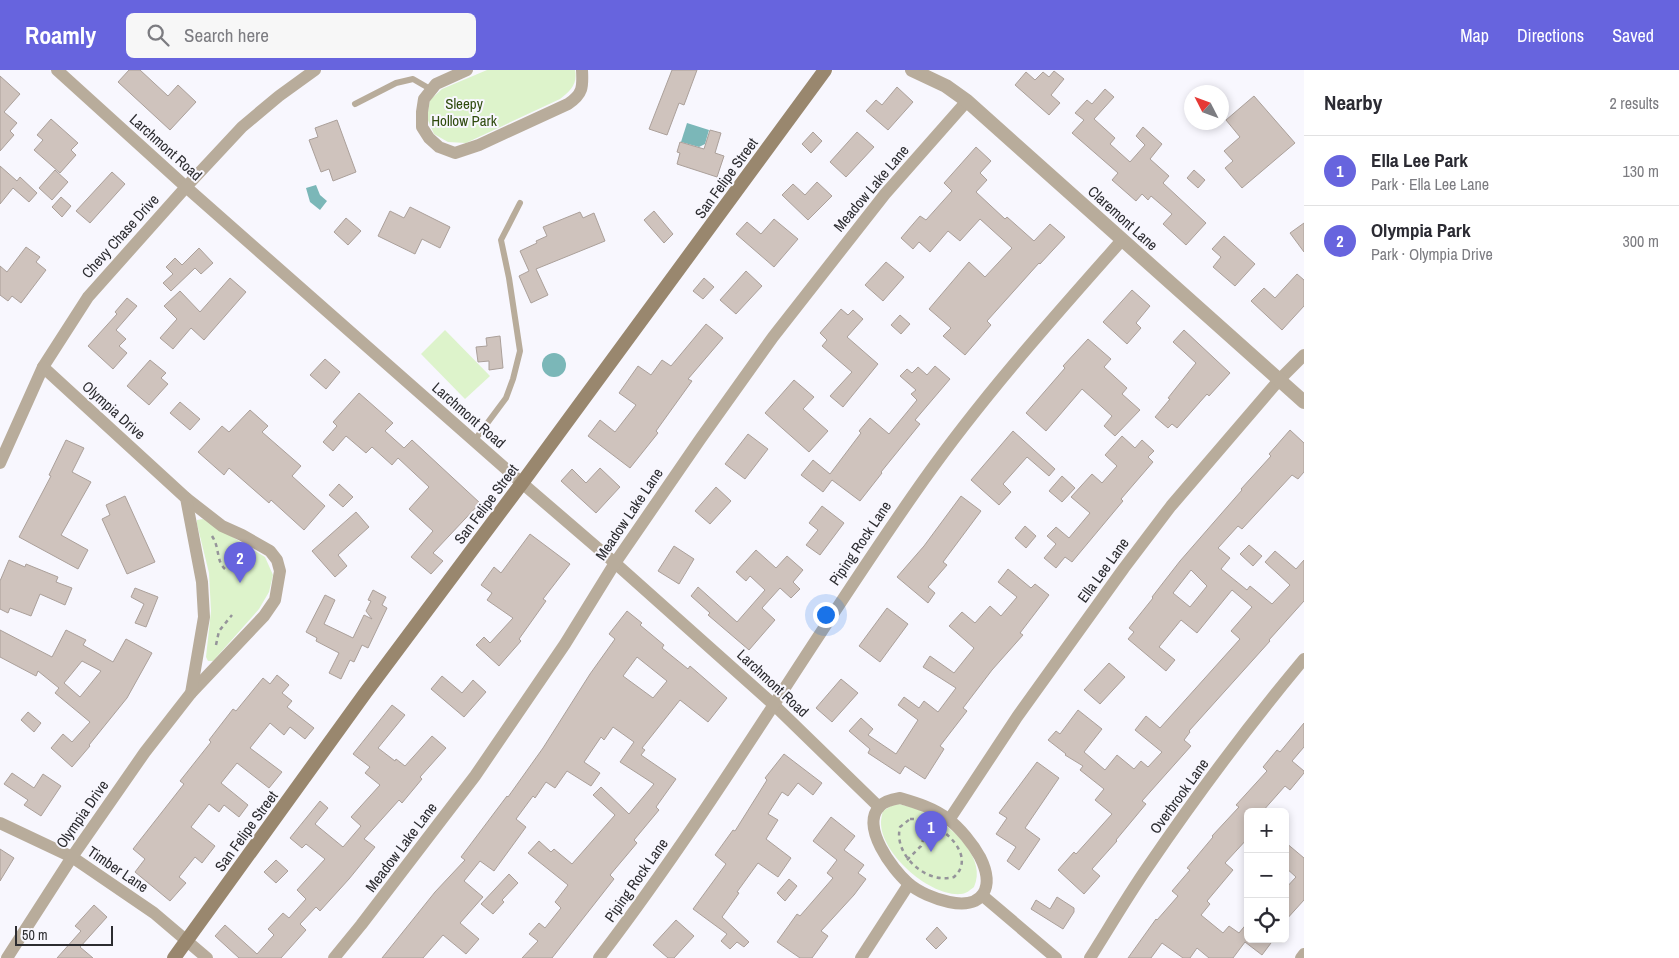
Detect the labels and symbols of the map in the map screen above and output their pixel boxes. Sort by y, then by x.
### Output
north arrow [1184,85,1229,130]
park label: Sleepy Hollow Park [431,93,498,131]
street label: Larchmont Road [125,109,207,185]
street label: San Felipe Street [690,133,763,223]
street label: Meadow Lake Lane [828,140,914,236]
street label: Claremont Lane [1083,181,1163,255]
street label: Chevy Chase Drive [77,189,164,283]
street label: Olympia Drive [78,376,150,444]
street label: Larchmont Road [428,377,510,453]
street label: San Felipe Street [449,459,523,548]
street label: Meadow Lake Lane [590,463,668,564]
street label: Piping Rock Lane [824,496,896,589]
street label: Ella Lee Lane [1072,533,1134,607]
pin: 2 [224,542,256,583]
your location [813,602,839,628]
street label: Larchmont Road [733,644,813,722]
street label: Overbrook Lane [1145,754,1214,838]
street label: Olympia Drive [51,776,113,852]
street label: San Felipe Street [210,786,283,876]
street label: Meadow Lake Lane [360,798,442,896]
pin: 1 [915,811,947,852]
street label: Piping Rock Lane [599,834,673,926]
street label: Timber Lane [83,841,153,897]
scale bar [15,923,112,946]

